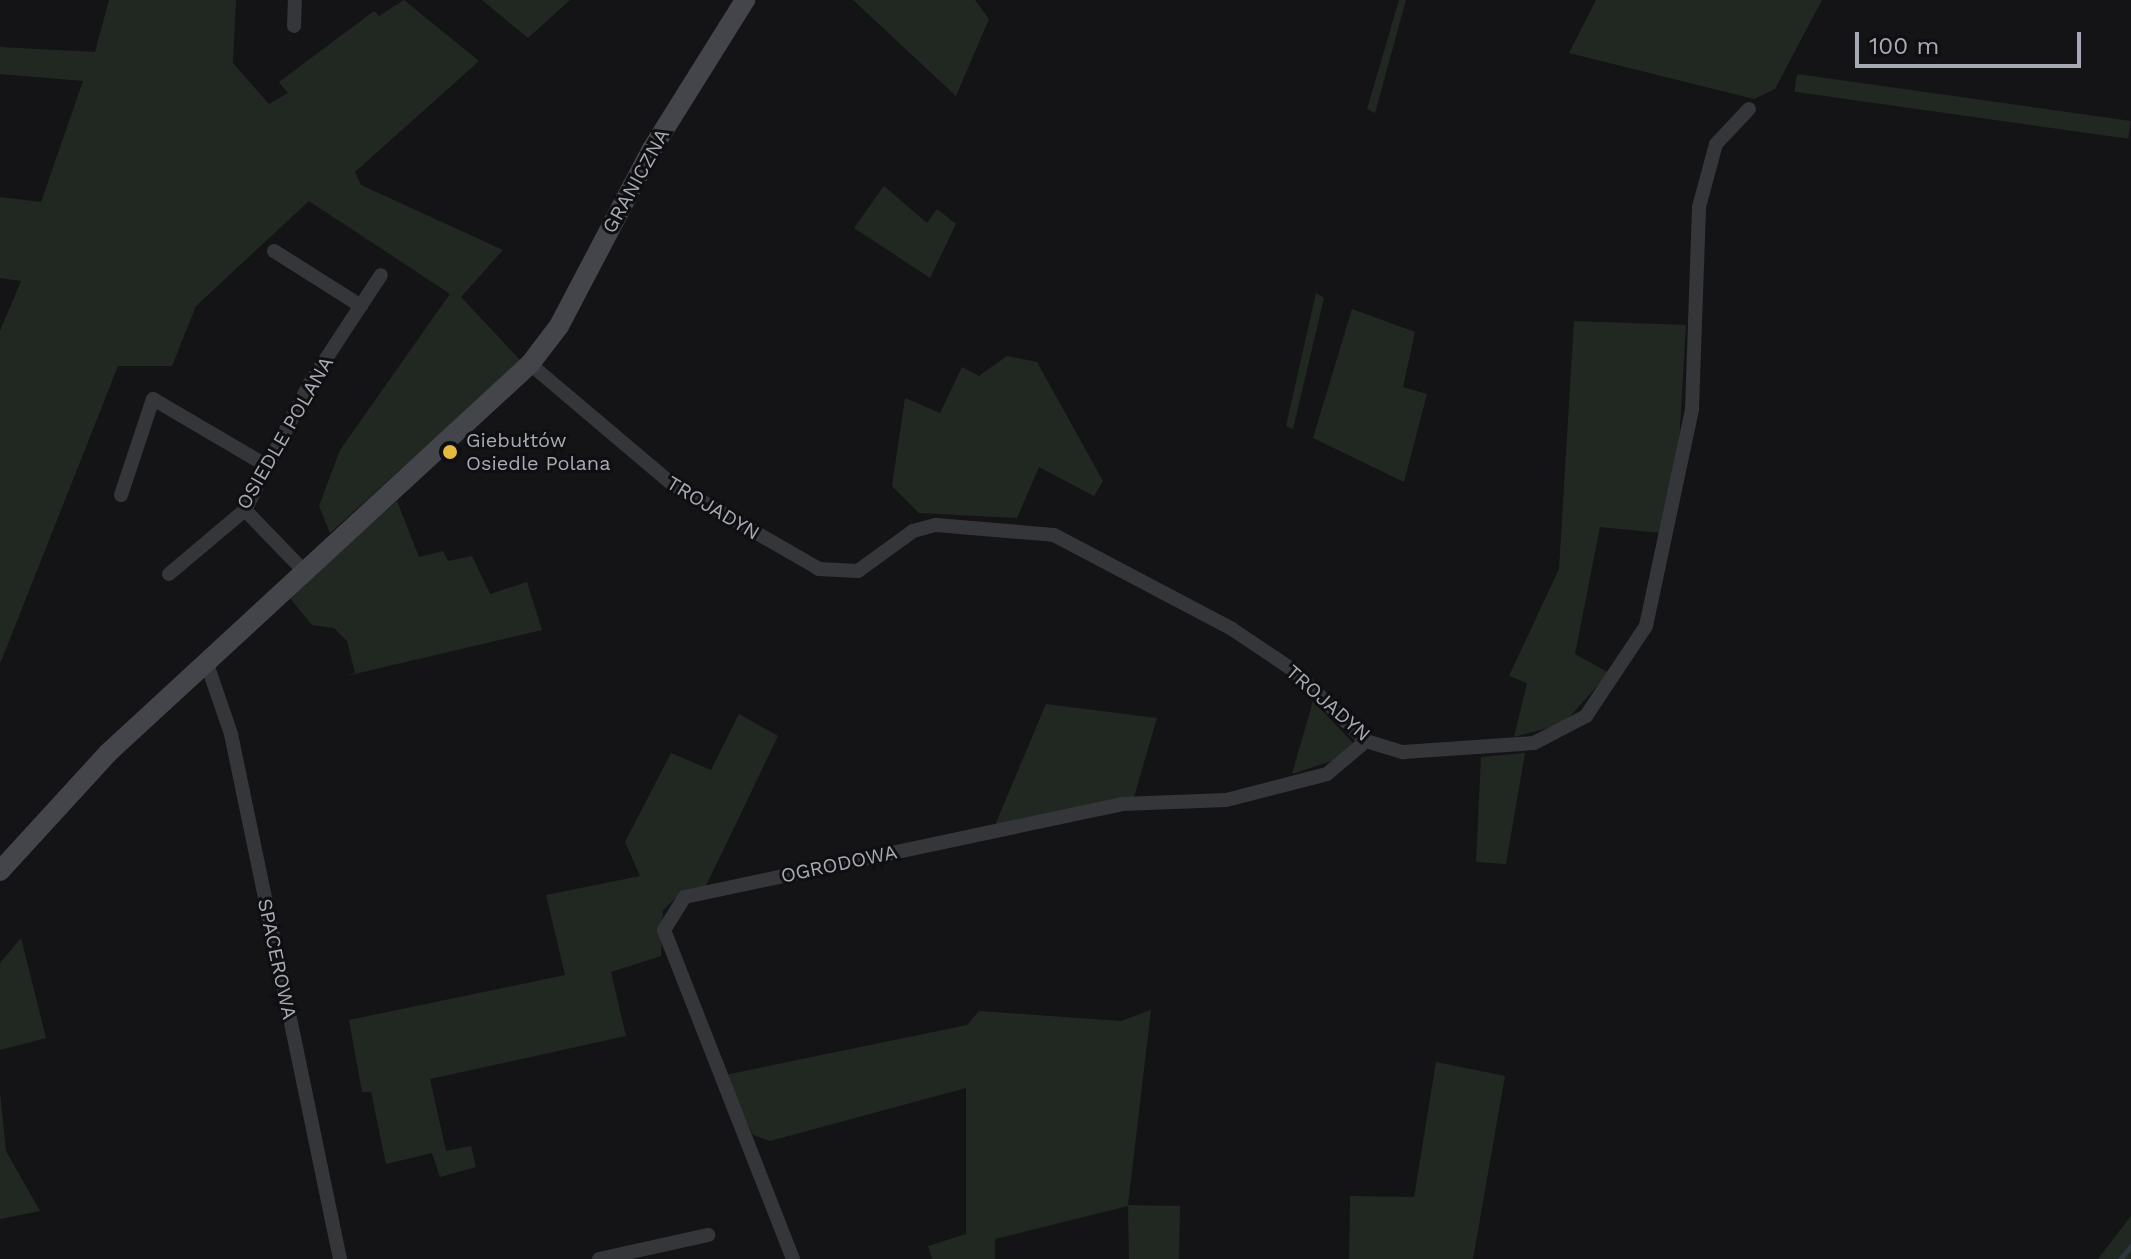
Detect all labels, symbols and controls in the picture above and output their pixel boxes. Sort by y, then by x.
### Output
scale bar [1859,16,2085,66]
text: 100 m [1869,32,1939,60]
street label: GRANICZNA [597,125,675,237]
street label: OSIEDLE POLANA [231,352,339,514]
place label: Giebułtów Osiedle Polana [466,428,611,475]
marker: Giebułtów Osiedle Polana [441,443,459,461]
street label: TROJADYN [662,471,764,545]
street label: TROJADYN [1281,660,1375,746]
street label: OGRODOWA [779,840,899,888]
street label: SPACEROWA [252,896,302,1022]

